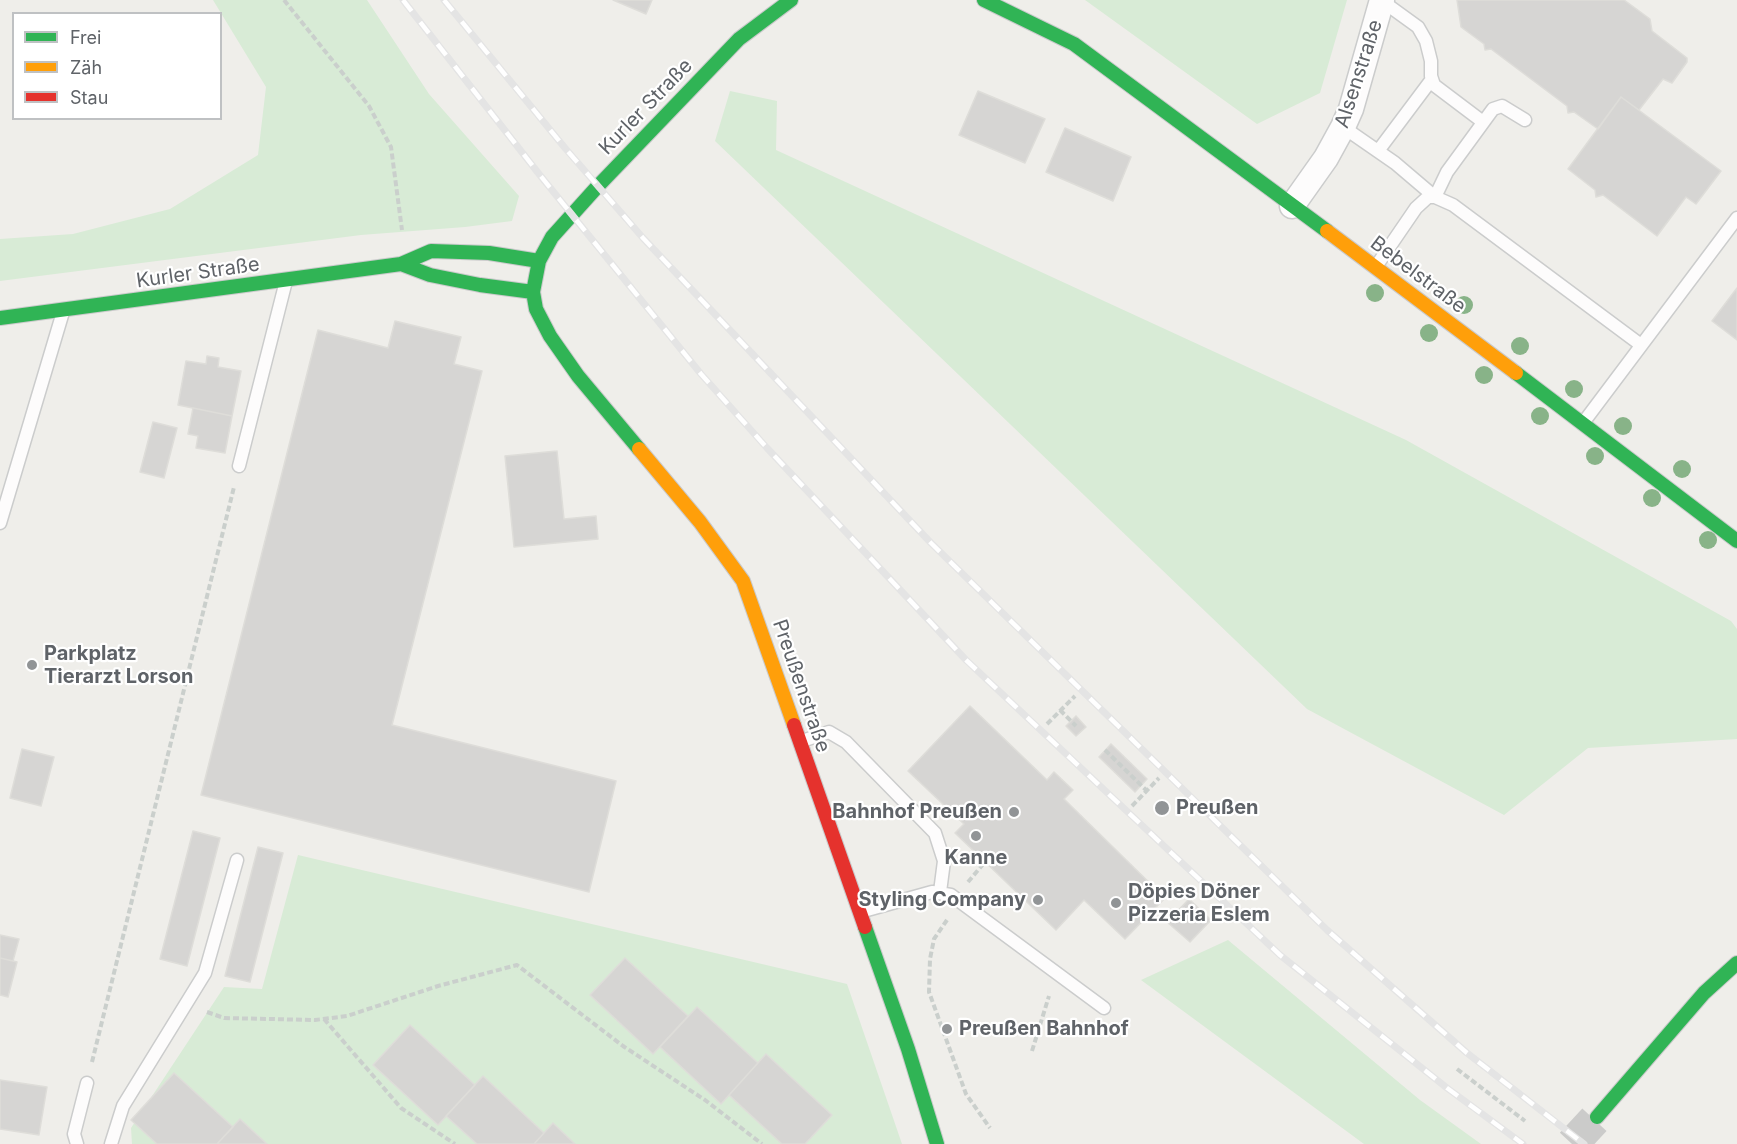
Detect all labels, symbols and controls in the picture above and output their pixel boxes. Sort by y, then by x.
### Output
legend [12,12,222,120]
street label: Alsenstraße [1330,17,1388,131]
text: Frei [70,27,101,48]
street label: Kurler Straße [594,54,698,160]
text: Zäh [70,57,102,78]
text: Stau [70,87,108,108]
street label: Bebelstraße [1366,231,1470,319]
street label: Kurler Straße [135,252,261,294]
street label: Preußenstraße [767,616,835,756]
place label: Parkplatz Tierarzt Lorson [44,642,193,689]
marker: Parkplatz Tierarzt Lorson [25,658,39,672]
place label: Preußen [1176,796,1258,820]
marker: Preußen [1153,799,1171,817]
place label: Bahnhof Preußen [832,800,1002,824]
marker: Bahnhof Preußen [1007,805,1021,819]
marker: Kanne [969,829,983,843]
place label: Kanne [945,846,1007,870]
place label: Döpies Döner Pizzeria Eslem [1128,880,1270,927]
place label: Styling Company [859,888,1026,912]
marker: Styling Company [1031,893,1045,907]
marker: Döpies Döner Pizzeria Eslem [1109,896,1123,910]
place label: Preußen Bahnhof [959,1017,1129,1041]
marker: Preußen Bahnhof [940,1022,954,1036]

